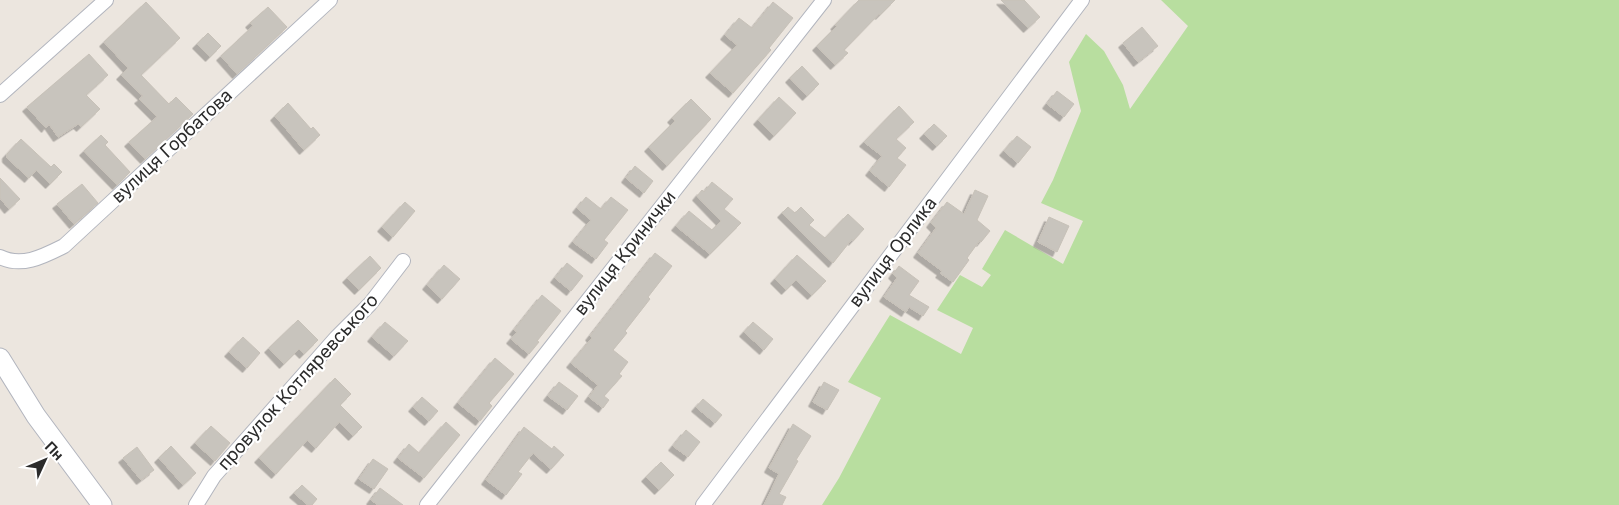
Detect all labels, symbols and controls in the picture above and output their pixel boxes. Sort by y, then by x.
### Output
street label: вулиця Горбатова [107,84,236,207]
street label: вулиця Кринички [570,186,680,319]
street label: вулиця Орлика [845,193,941,311]
street label: провулок Котляревського [213,289,382,474]
north arrow [20,435,70,485]
text: Пн [42,438,67,463]

